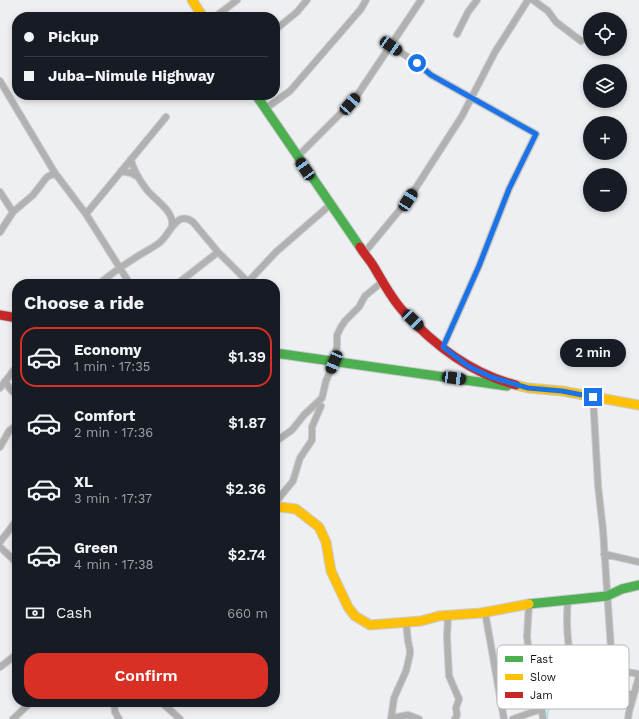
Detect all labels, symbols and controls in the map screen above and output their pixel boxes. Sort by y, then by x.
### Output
map controls [583,12,627,212]
button: locate [583,12,627,56]
text: Pickup [48,28,99,46]
car [378,34,404,58]
route start [408,54,426,72]
button: layers [583,64,627,108]
text: Juba–Nimule Highway [48,67,215,85]
car [338,91,362,117]
button: + [583,116,627,160]
car [293,156,317,182]
button: − [583,168,627,212]
car [396,187,420,213]
text: Choose a ride [24,292,144,313]
car [400,307,426,333]
icon: car [26,339,62,375]
callout: 2 min [560,339,626,367]
text: Economy [74,341,141,359]
text: 2 min [575,345,611,360]
text: $1.39 [228,348,266,366]
car [324,349,344,375]
text: 1 min · 17:35 [74,359,150,374]
car [441,370,467,386]
route end [584,388,602,406]
icon: car [26,405,62,441]
text: Comfort [74,407,135,425]
text: $1.87 [228,414,266,432]
text: 2 min · 17:36 [74,425,153,440]
icon: car [26,471,62,507]
text: XL [74,473,93,491]
text: $2.36 [225,480,266,498]
text: 3 min · 17:37 [74,491,152,506]
icon: car [26,537,62,573]
text: Green [74,539,118,557]
text: $2.74 [228,546,266,564]
text: 4 min · 17:38 [74,557,154,572]
icon: cash [24,602,46,624]
text: Cash [56,604,92,622]
text: 660 m [227,606,268,621]
legend [497,645,629,709]
button: Confirm [24,653,268,699]
text: Fast [530,653,553,666]
text: Slow [530,671,556,684]
text: Jam [530,689,553,702]

